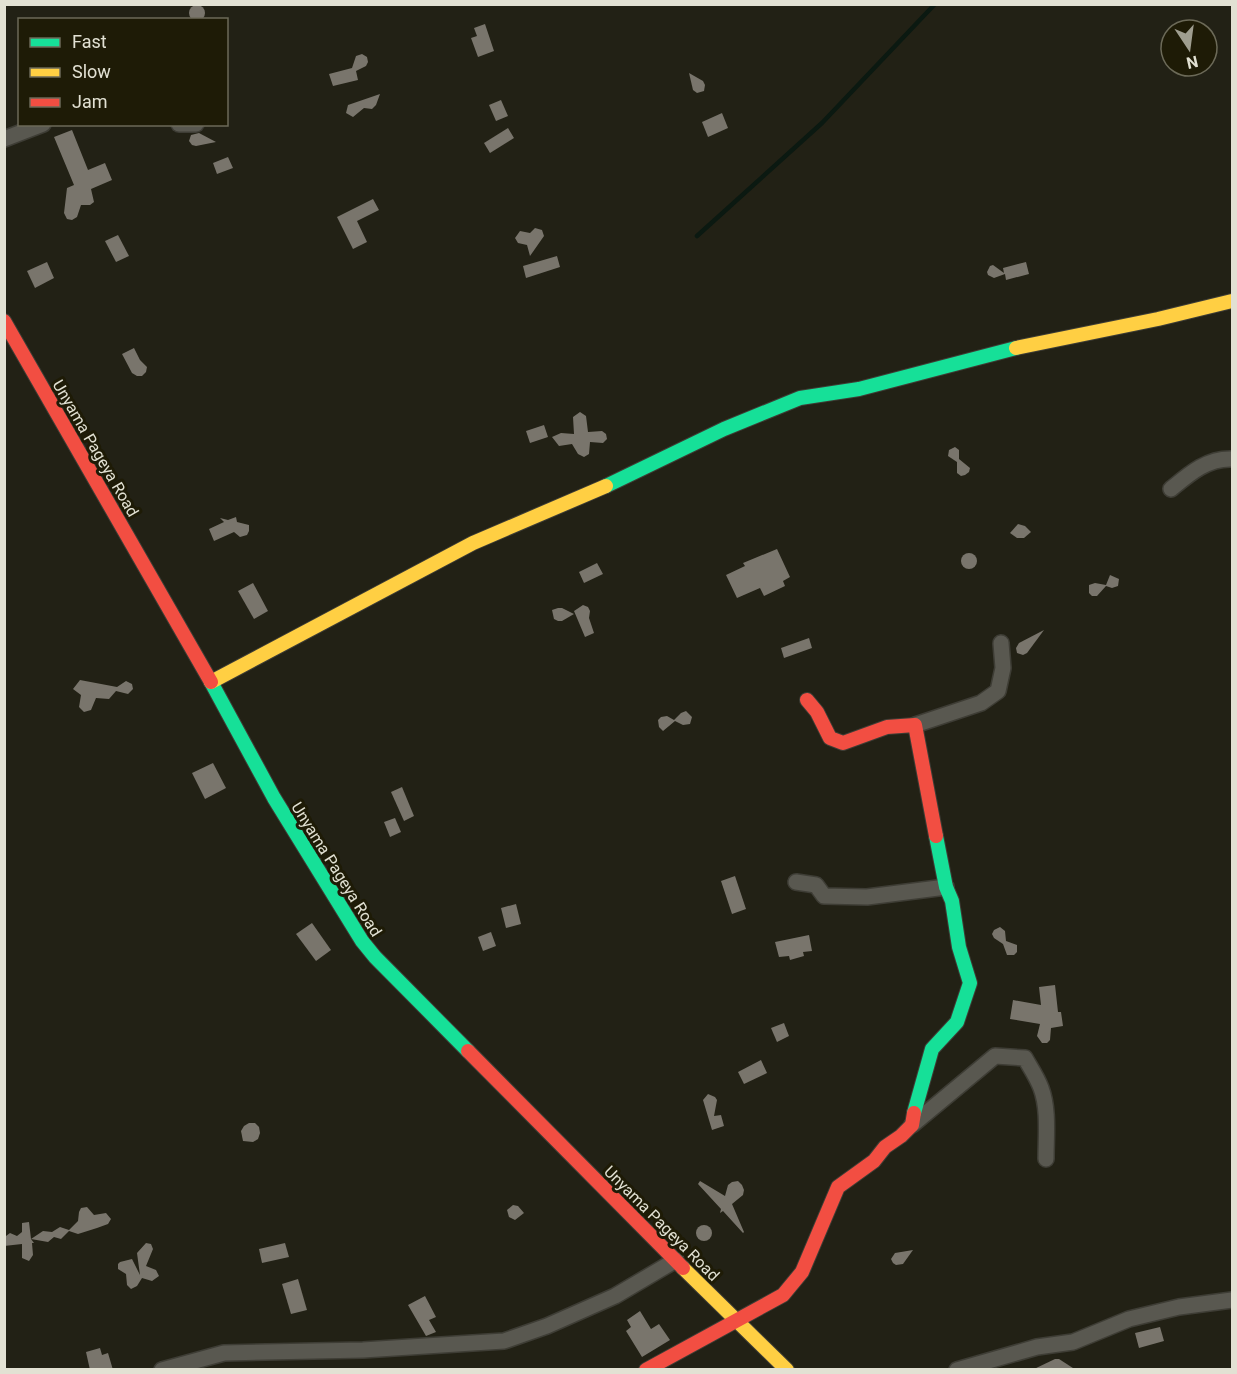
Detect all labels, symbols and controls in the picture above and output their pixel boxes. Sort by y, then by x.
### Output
legend [18,18,228,126]
north arrow [1159,18,1219,78]
text: Fast [72,31,107,52]
text: N [1185,52,1200,73]
text: Slow [72,61,111,82]
text: Jam [72,91,108,112]
street label: Unyama Pageya Road [49,376,143,520]
street label: Unyama Pageya Road [287,799,386,940]
street label: Unyama Pageya Road [600,1162,723,1285]

